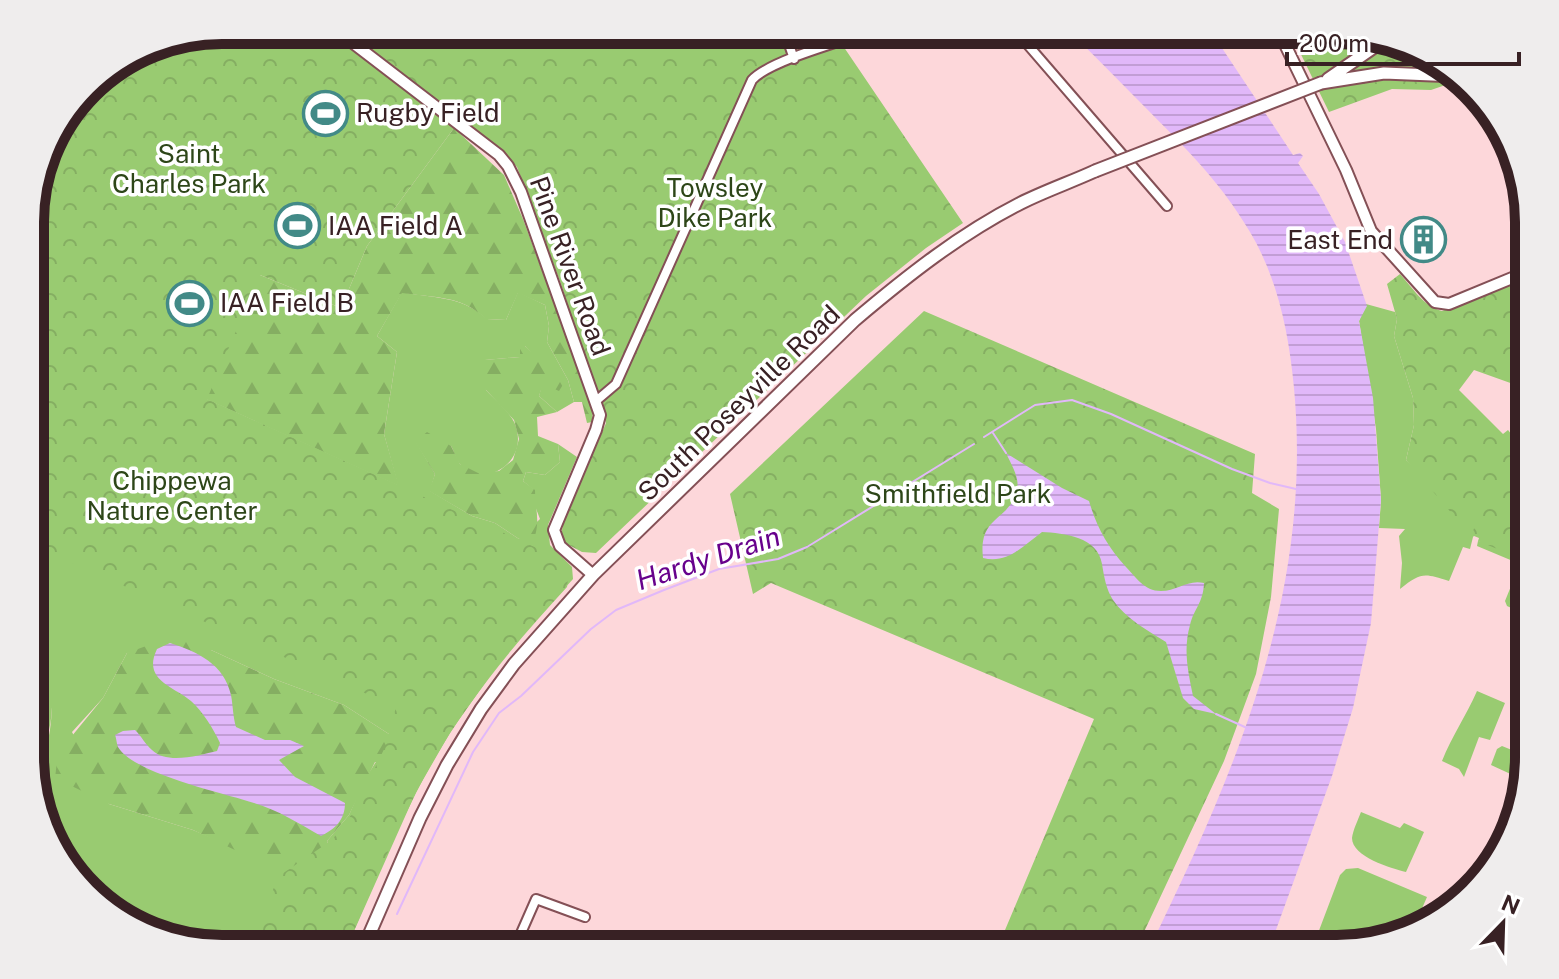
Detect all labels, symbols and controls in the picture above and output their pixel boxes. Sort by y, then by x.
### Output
scale bar [1287,16,1519,66]
text: 200 m [1299,29,1369,57]
sports icon: Rugby Field [301,89,349,137]
place label: Rugby Field [356,97,499,128]
park label: Saint Charles Park [112,138,266,199]
street label: Pine River Road [524,172,617,360]
park label: Towsley Dike Park [658,172,772,233]
sports icon: IAA Field A [273,202,321,250]
place label: IAA Field A [328,210,463,241]
building icon: East End [1400,216,1448,264]
place label: East End [1287,224,1393,255]
sports icon: IAA Field B [165,279,213,327]
place label: IAA Field B [220,287,354,318]
street label: South Poseyville Road [631,298,846,507]
park label: Chippewa Nature Center [86,465,258,526]
park label: Smithfield Park [865,478,1051,509]
water label: Hardy Drain [632,519,784,596]
north arrow [1463,883,1543,963]
text: N [1498,889,1524,920]

